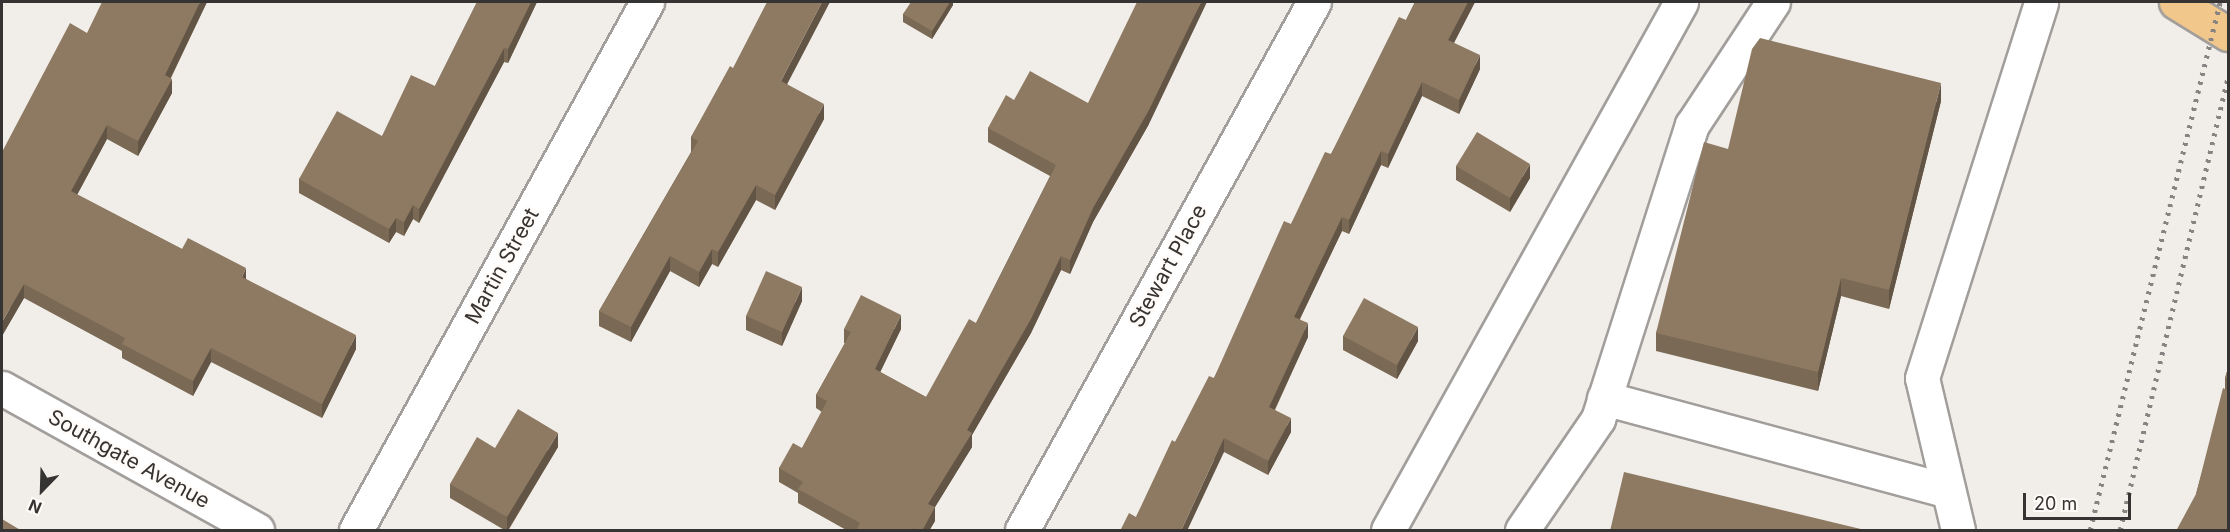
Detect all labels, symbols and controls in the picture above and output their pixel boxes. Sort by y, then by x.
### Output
street label: Stewart Place [1124,200,1212,332]
street label: Martin Street [460,204,544,328]
street label: Southgate Avenue [44,404,214,514]
north arrow [12,460,72,520]
scale bar [2026,481,2134,519]
text: 20 m [2034,493,2077,514]
text: N [25,495,44,518]

